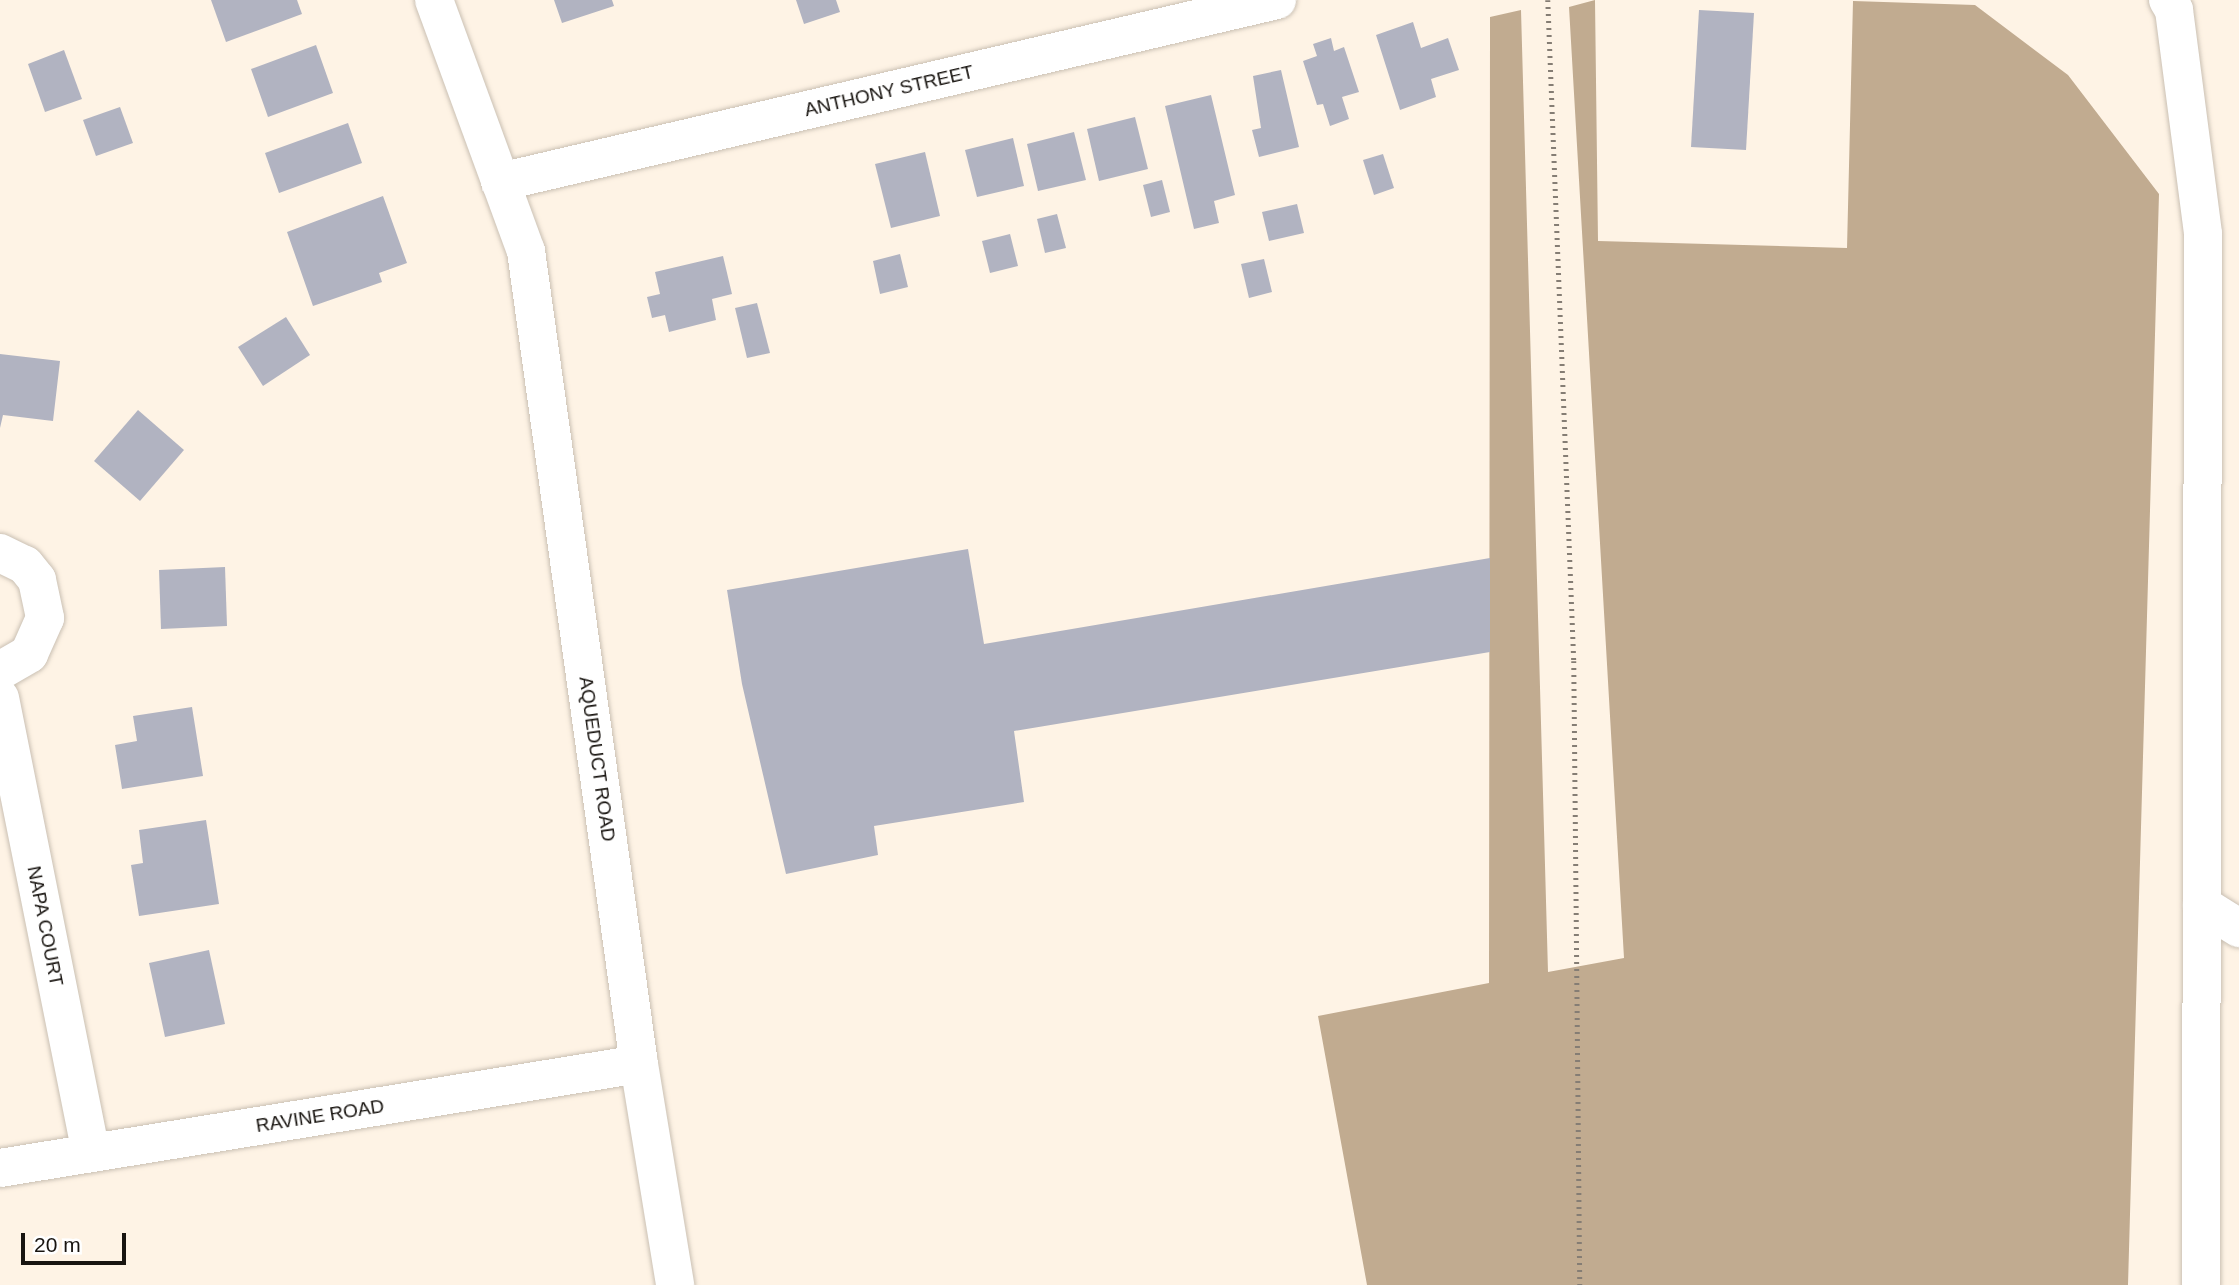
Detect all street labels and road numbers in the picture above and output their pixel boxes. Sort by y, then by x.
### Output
street label: ANTHONY STREET [802,60,976,122]
street label: AQUEDUCT ROAD [574,675,620,843]
street label: NAPA COURT [22,864,68,988]
street label: RAVINE ROAD [254,1095,386,1137]

